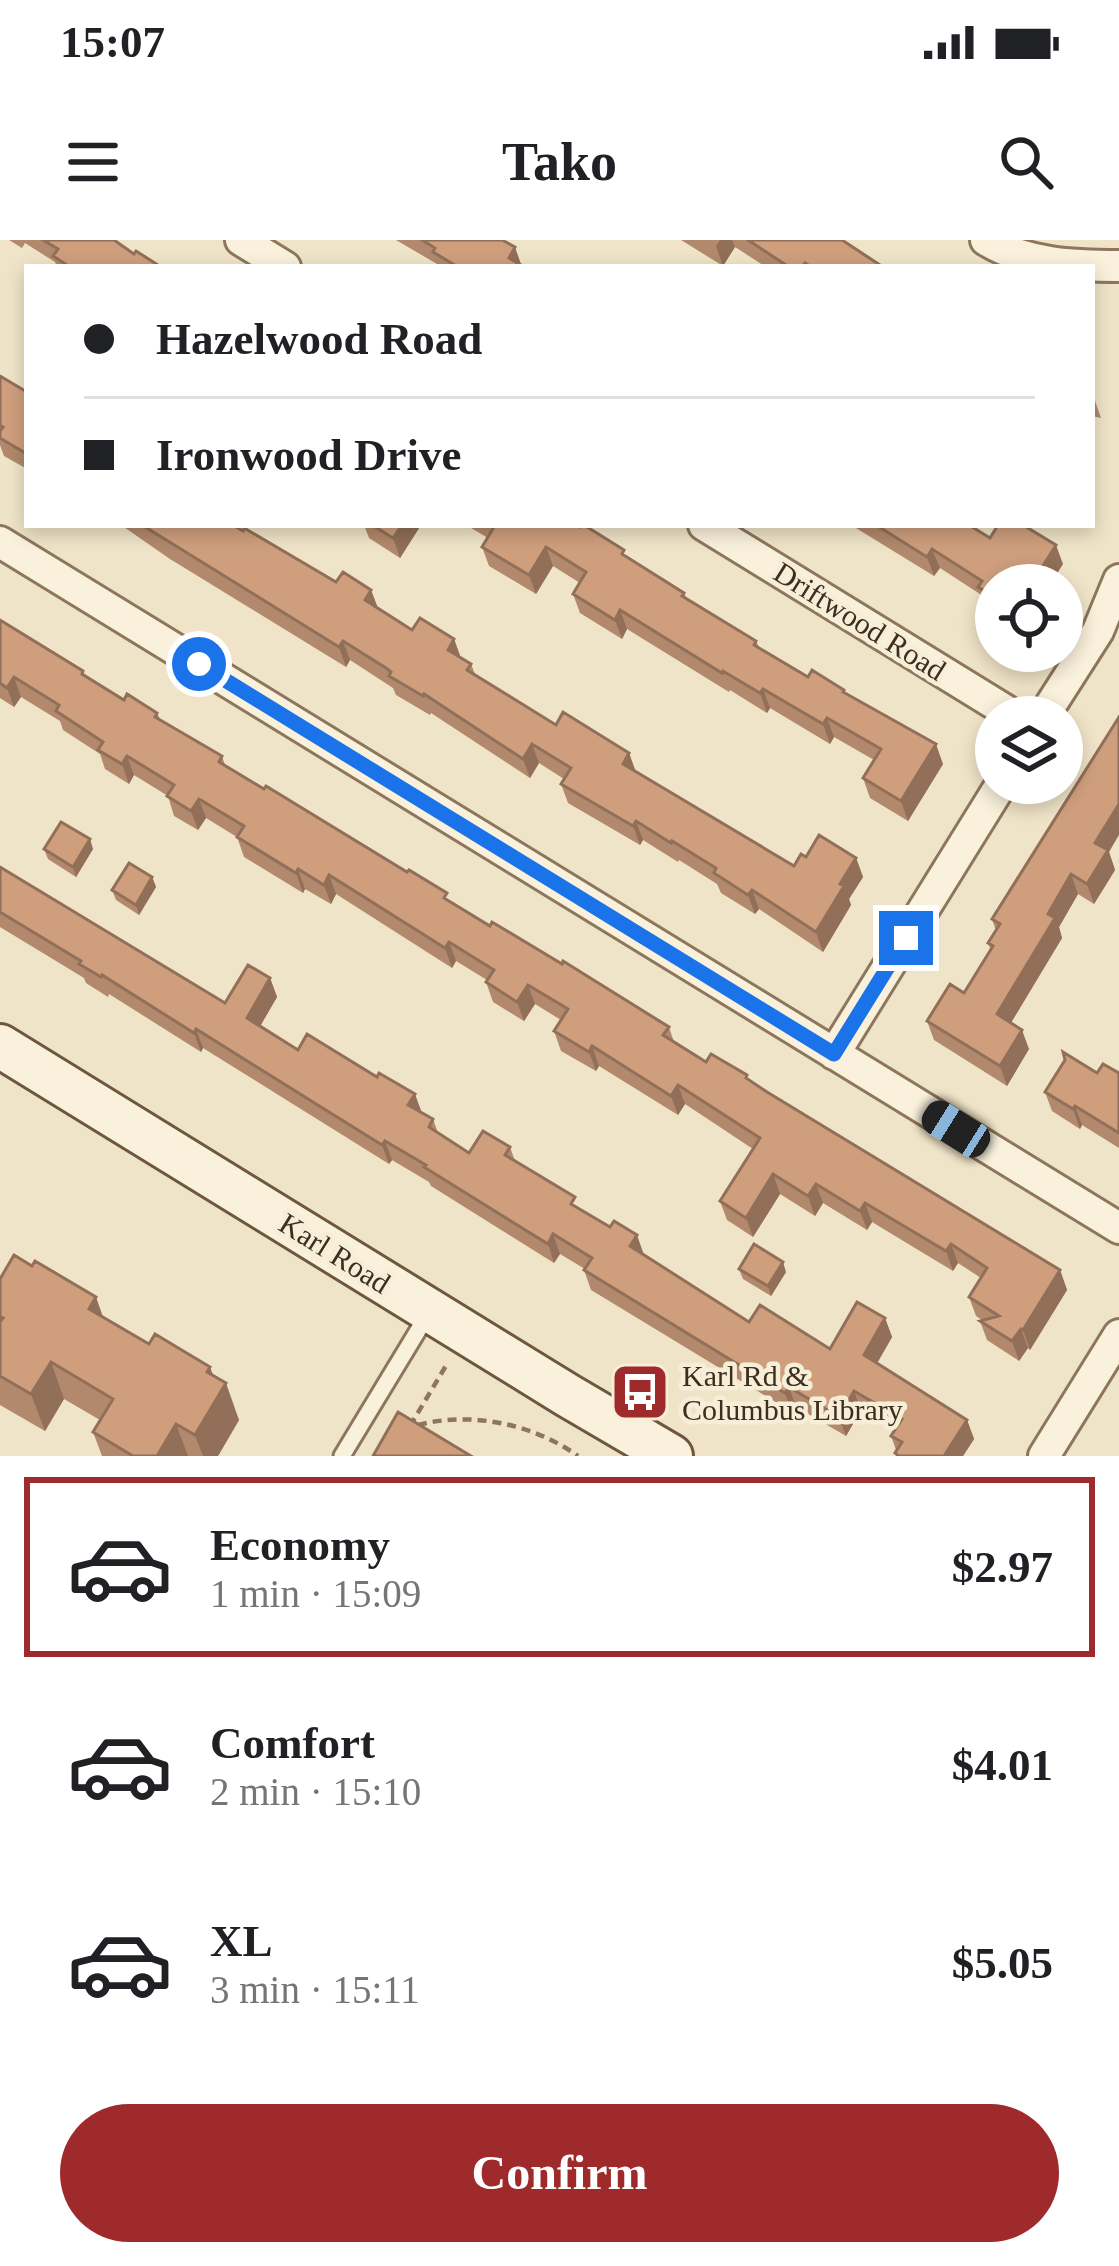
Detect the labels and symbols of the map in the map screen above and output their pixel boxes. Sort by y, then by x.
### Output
street label: Driftwood Road [768,555,952,687]
route start [172,637,226,691]
route end [879,911,933,965]
car [916,1095,996,1163]
street label: Karl Road [274,1206,396,1300]
place label: Karl Rd & Columbus Library [682,1359,903,1426]
bus stop icon: Karl Rd & Columbus Library [609,1361,671,1423]

